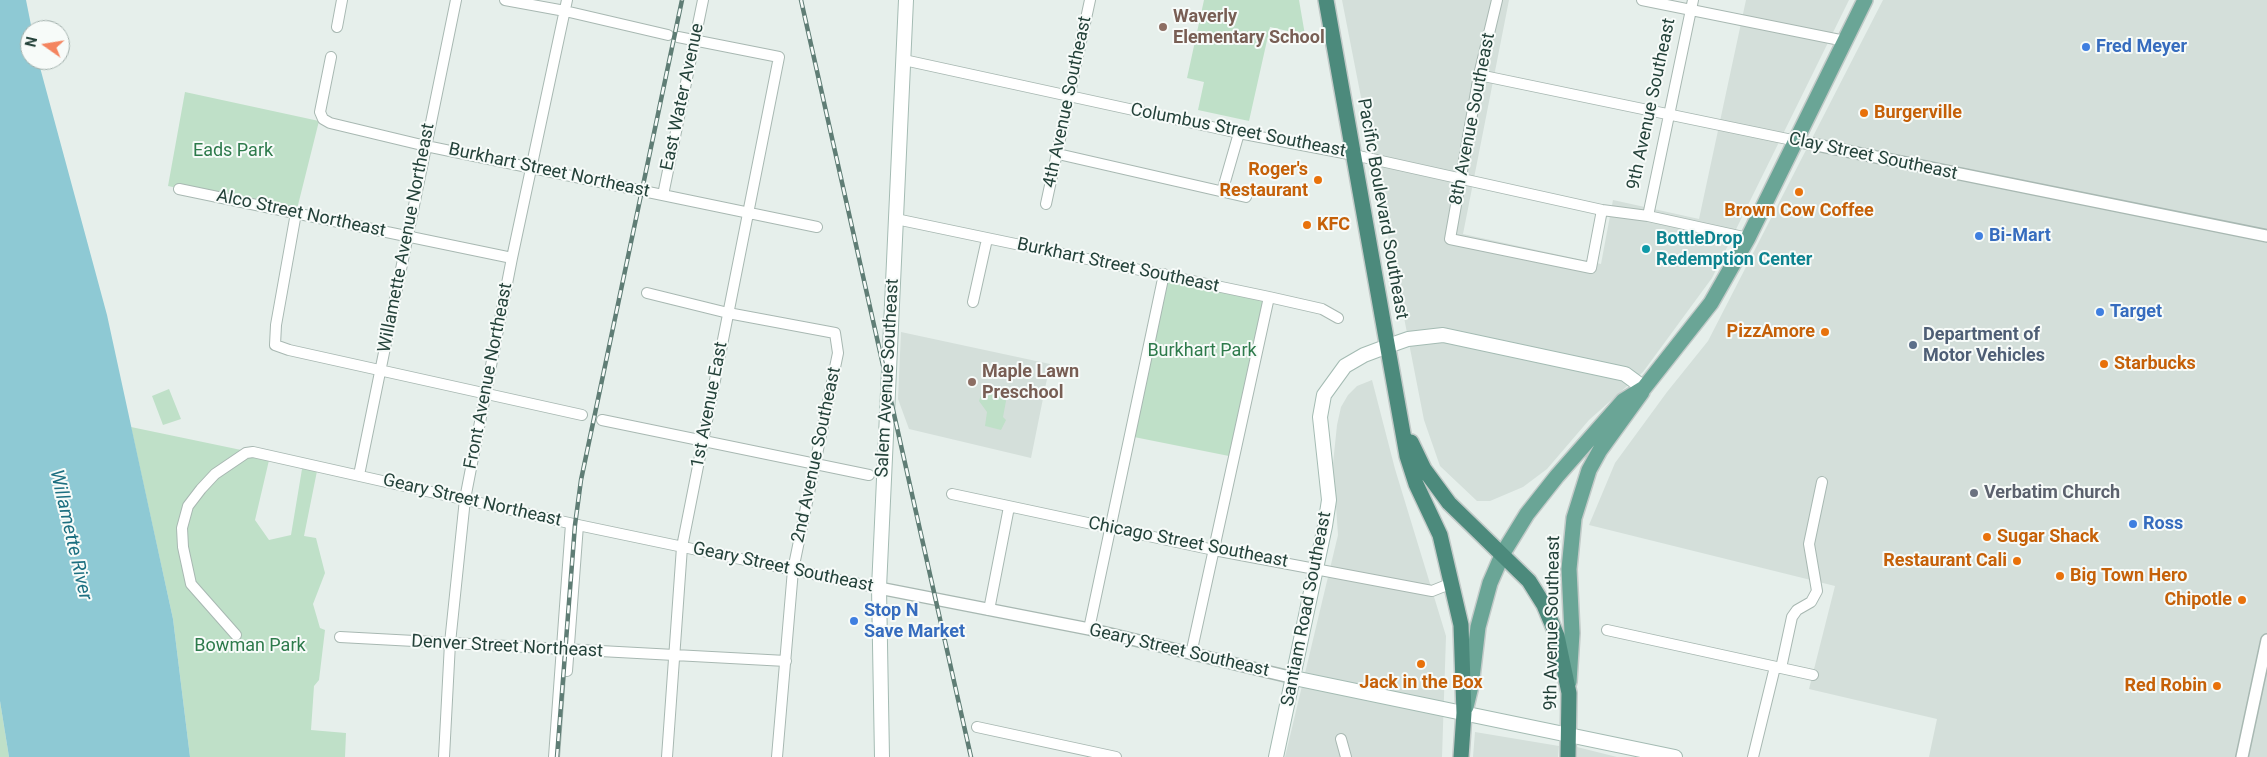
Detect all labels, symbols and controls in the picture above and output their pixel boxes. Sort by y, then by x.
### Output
place label: Waverly Elementary School [1173,6,1325,48]
street label: 4th Avenue Southeast [1039,14,1097,190]
street label: 9th Avenue Southeast [1623,16,1681,192]
north arrow [20,20,70,70]
street label: East Water Avenue [657,21,709,173]
marker: Waverly Elementary School [1157,21,1169,33]
street label: 8th Avenue Southeast [1446,31,1500,207]
text: N [22,35,40,48]
place label: Fred Meyer [2096,36,2187,58]
marker: Fred Meyer [2080,41,2092,53]
street label: Pacific Boulevard Southeast [1352,97,1412,321]
street label: Columbus Street Southeast [1128,100,1348,162]
place label: Burgerville [1874,102,1962,124]
marker: Burgerville [1858,107,1870,119]
street label: Willamette Avenue Northeast [374,121,440,355]
street label: Clay Street Southeast [1787,129,1959,185]
street label: Burkhart Street Northeast [447,139,651,203]
park label: Eads Park [193,140,273,162]
place label: Roger's Restaurant [1220,159,1308,202]
marker: Roger's Restaurant [1312,174,1324,186]
street label: Alco Street Northeast [215,186,387,242]
marker: Brown Cow Coffee [1793,186,1805,198]
place label: Brown Cow Coffee [1724,200,1874,222]
place label: KFC [1317,214,1350,236]
marker: KFC [1301,219,1313,231]
place label: Bi-Mart [1989,225,2051,247]
place label: BottleDrop Redemption Center [1656,228,1812,270]
marker: Bi-Mart [1973,230,1985,242]
street label: Burkhart Street Southeast [1015,234,1221,298]
marker: BottleDrop Redemption Center [1640,243,1652,255]
street label: Salem Avenue Southeast [872,278,904,478]
street label: Front Avenue Northeast [460,281,518,471]
place label: Target [2110,301,2162,323]
marker: Target [2094,306,2106,318]
place label: PizzAmore [1727,321,1815,343]
place label: Department of Motor Vehicles [1923,324,2045,366]
marker: PizzAmore [1819,326,1831,338]
marker: Department of Motor Vehicles [1907,339,1919,351]
street label: 1st Avenue East [687,340,733,470]
park label: Burkhart Park [1147,340,1257,362]
place label: Starbucks [2114,353,2196,375]
marker: Starbucks [2098,358,2110,370]
place label: Maple Lawn Preschool [982,361,1079,404]
street label: 2nd Avenue Southeast [788,365,846,545]
marker: Maple Lawn Preschool [966,376,978,388]
water label: Willamette River [44,468,96,602]
street label: Geary Street Northeast [381,470,563,532]
place label: Verbatim Church [1984,482,2120,504]
marker: Verbatim Church [1968,487,1980,499]
street label: Santiam Road Southeast [1278,510,1336,708]
street label: Chicago Street Southeast [1086,513,1290,573]
place label: Ross [2143,513,2183,535]
marker: Ross [2127,518,2139,530]
place label: Sugar Shack [1997,526,2099,548]
marker: Sugar Shack [1981,531,1993,543]
street label: 9th Avenue Southeast [1541,535,1565,711]
street label: Geary Street Southeast [691,538,875,598]
place label: Restaurant Cali [1883,550,2007,572]
marker: Restaurant Cali [2011,555,2023,567]
place label: Big Town Hero [2070,565,2187,587]
marker: Big Town Hero [2054,570,2066,582]
place label: Chipotle [2165,589,2232,611]
marker: Chipotle [2236,594,2248,606]
place label: Stop N Save Market [864,600,965,642]
marker: Stop N Save Market [848,615,860,627]
street label: Geary Street Southeast [1087,620,1271,682]
street label: Denver Street Northeast [411,631,603,663]
park label: Bowman Park [194,635,306,657]
marker: Jack in the Box [1415,658,1427,670]
place label: Jack in the Box [1359,672,1483,694]
place label: Red Robin [2124,675,2207,697]
marker: Red Robin [2211,680,2223,692]

